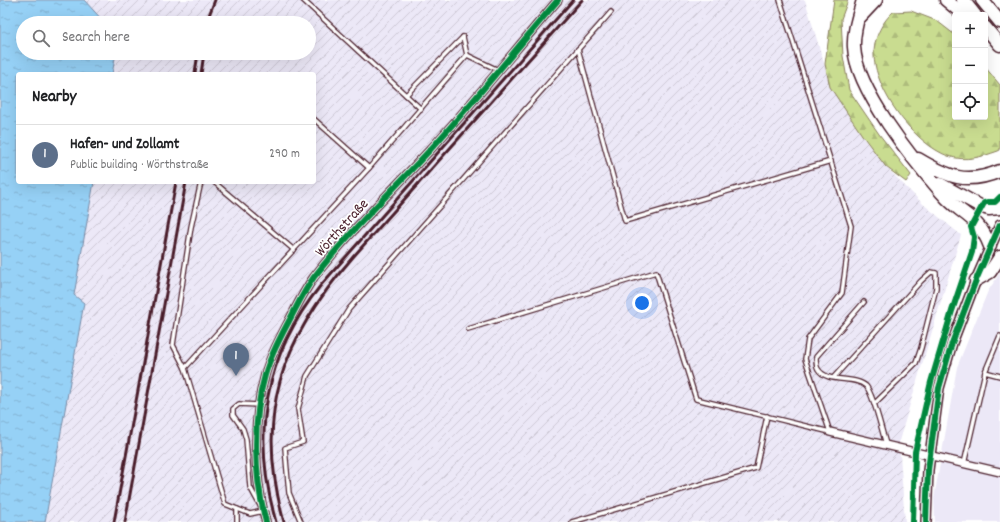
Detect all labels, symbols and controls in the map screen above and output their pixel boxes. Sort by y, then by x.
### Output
map controls [952,12,988,120]
button: + [952,12,988,48]
search box [16,16,316,60]
icon: search [30,27,52,49]
text: Search here [62,27,130,49]
button: − [952,48,988,84]
button: locate [952,84,988,120]
text: Nearby [32,86,76,110]
text: Hafen- und Zollamt [70,134,179,156]
text: 1 [44,145,46,164]
text: 290 m [269,145,300,164]
text: Public building · Wörthstraße [70,156,209,175]
street label: Wörthstraße [310,194,375,262]
your location [632,293,652,313]
pin: 1 [223,343,249,376]

